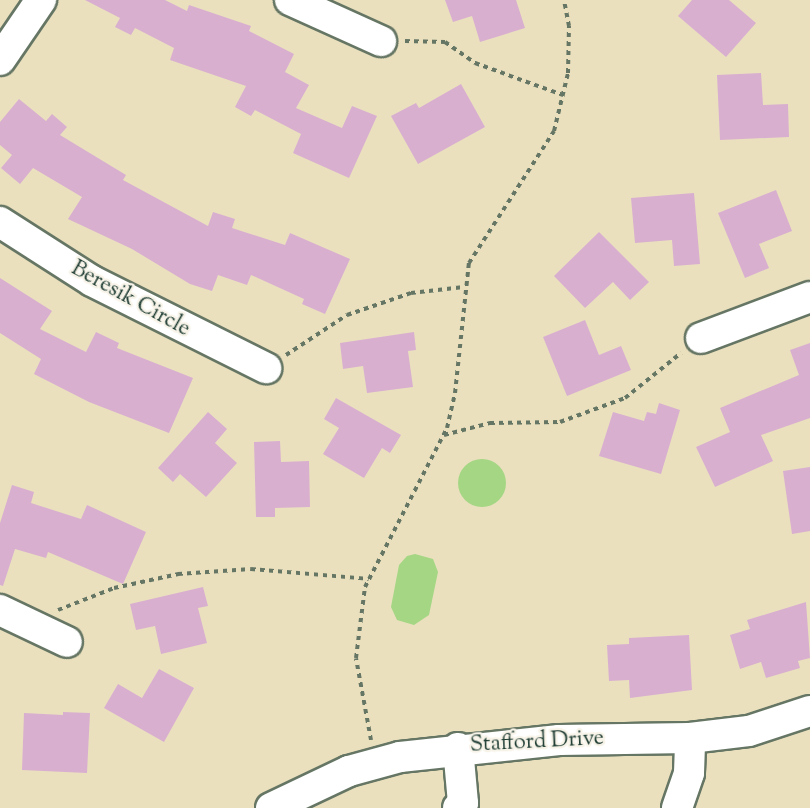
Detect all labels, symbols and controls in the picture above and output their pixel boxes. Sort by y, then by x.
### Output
street label: Beresik Circle [66,256,194,344]
street label: Stafford Drive [469,726,605,760]

